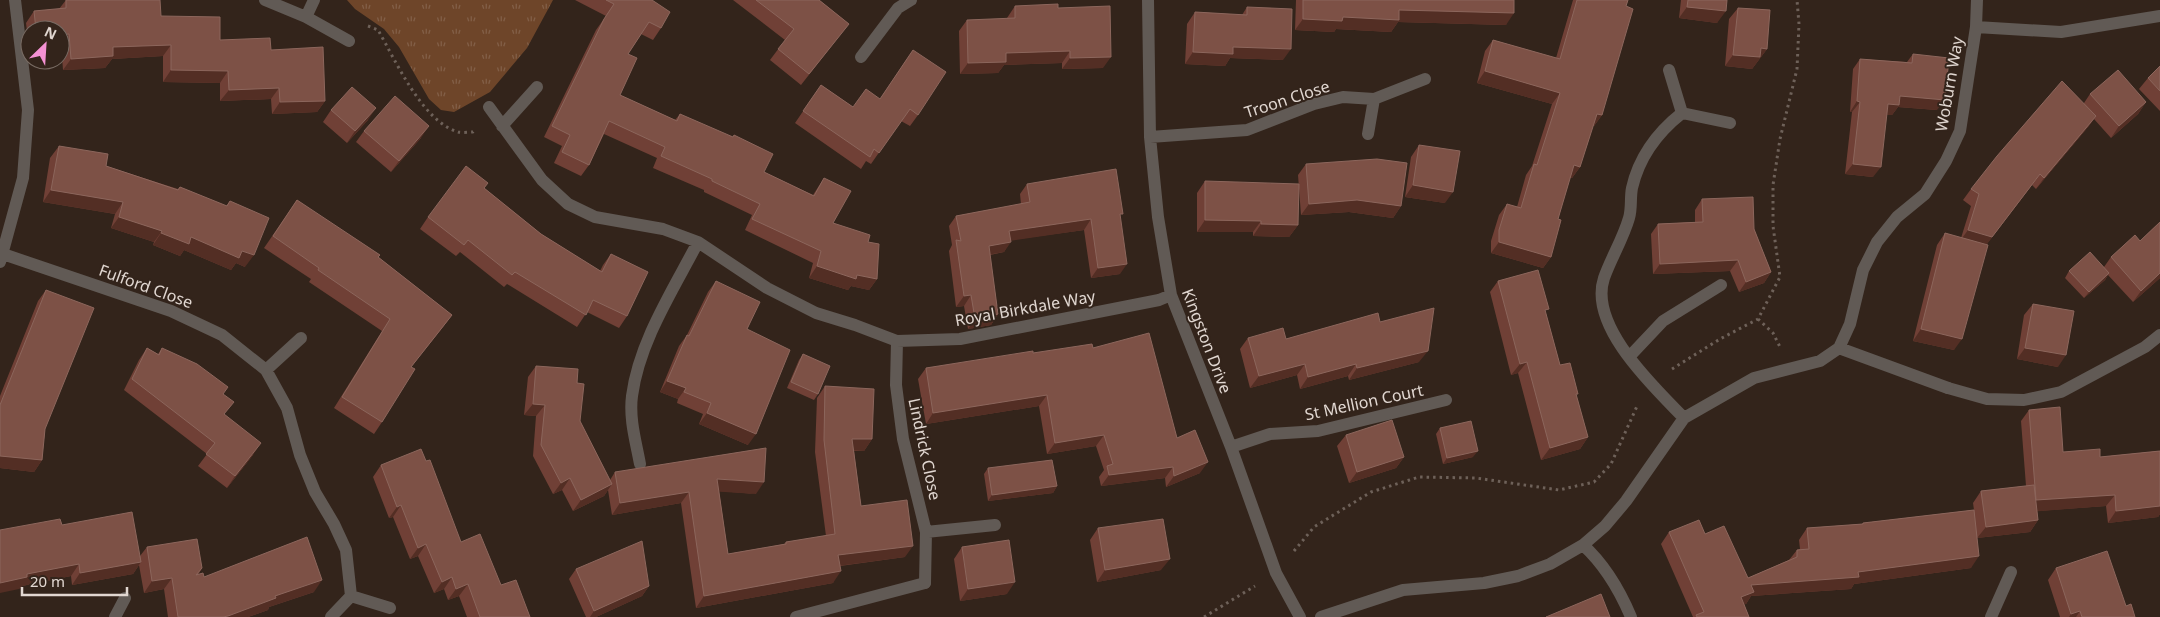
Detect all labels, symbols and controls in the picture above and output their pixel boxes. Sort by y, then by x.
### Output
north arrow [20,20,70,70]
text: N [42,22,60,44]
street label: Woburn Way [1930,34,1968,133]
street label: Troon Close [1242,75,1332,123]
street label: Fulford Close [96,259,196,313]
street label: Royal Birkdale Way [953,285,1098,331]
street label: Kingston Drive [1177,285,1237,397]
street label: St Mellion Court [1303,379,1425,425]
street label: Lindrick Close [903,396,947,502]
scale bar [22,564,128,596]
text: 20 m [30,571,65,591]

